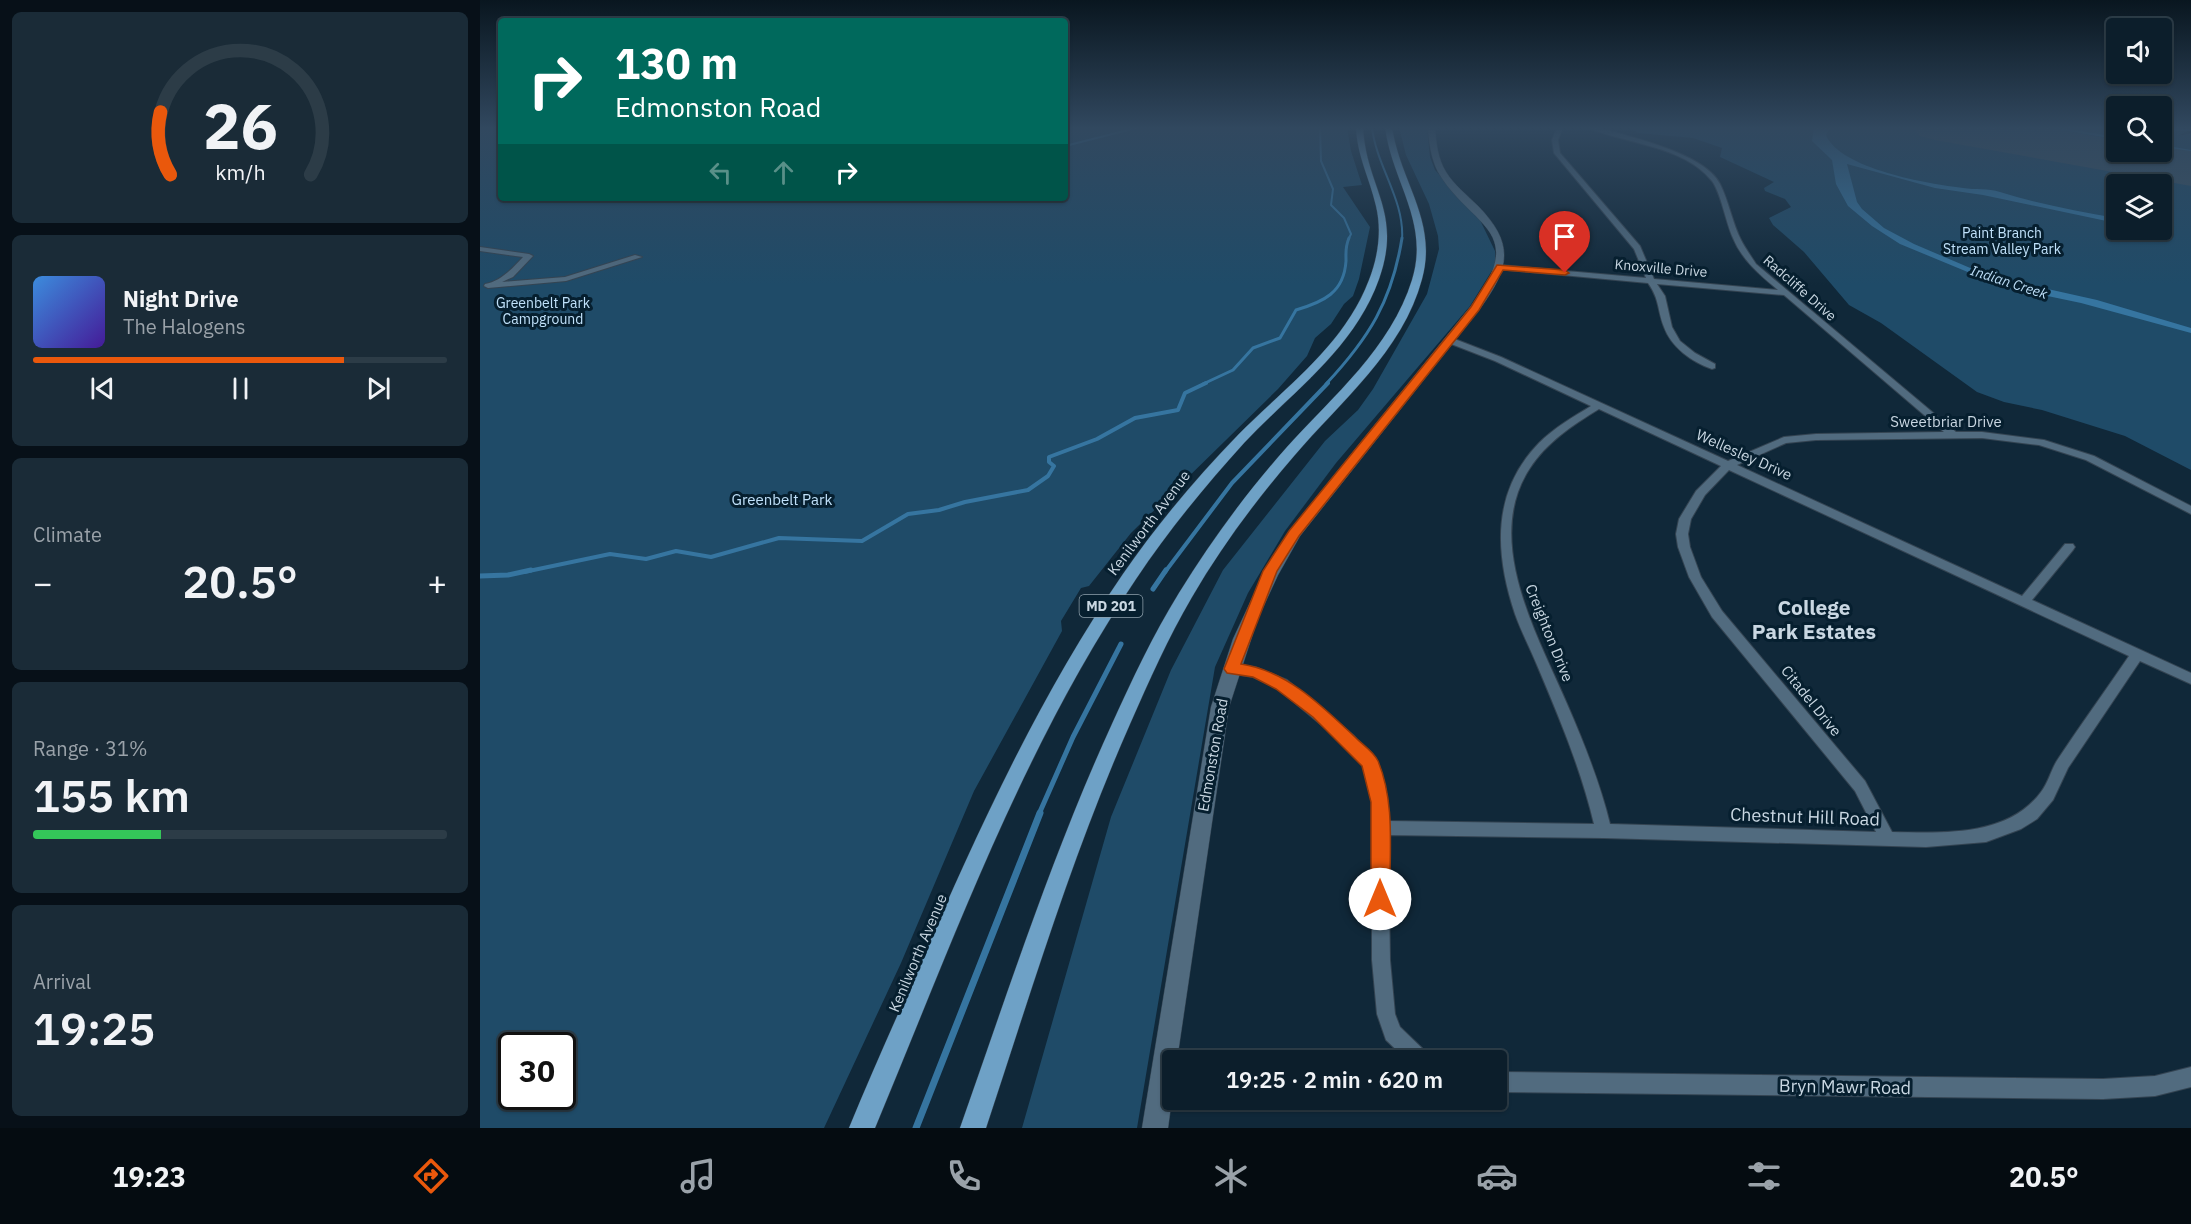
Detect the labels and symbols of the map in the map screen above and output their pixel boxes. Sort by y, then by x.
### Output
pin [1539,211,1590,273]
park label: Paint Branch Stream Valley Park [1943,224,2062,258]
street label: Radcliffe Drive [1760,251,1841,325]
street label: Knoxville Drive [1614,255,1708,281]
water label: Indian Creek [1968,261,2050,303]
park label: Greenbelt Park Campground [496,294,591,328]
street label: Sweetbriar Drive [1890,412,2002,431]
street label: Wellesley Drive [1693,425,1795,484]
street label: Kenilworth Avenue [1103,466,1194,579]
park label: Greenbelt Park [732,490,833,509]
street label: Creighton Drive [1521,581,1578,684]
district label: College Park Estates [1752,593,1876,645]
road number: MD 201 [1080,595,1142,617]
street label: Citadel Drive [1777,661,1846,740]
street label: Edmonston Road [1193,697,1232,813]
street label: Chestnut Hill Road [1730,802,1880,831]
position arrow [1348,867,1412,931]
street label: Kenilworth Avenue [884,891,951,1015]
speed limit sign: 30 [498,1032,576,1110]
street label: Bryn Mawr Road [1779,1074,1911,1099]

